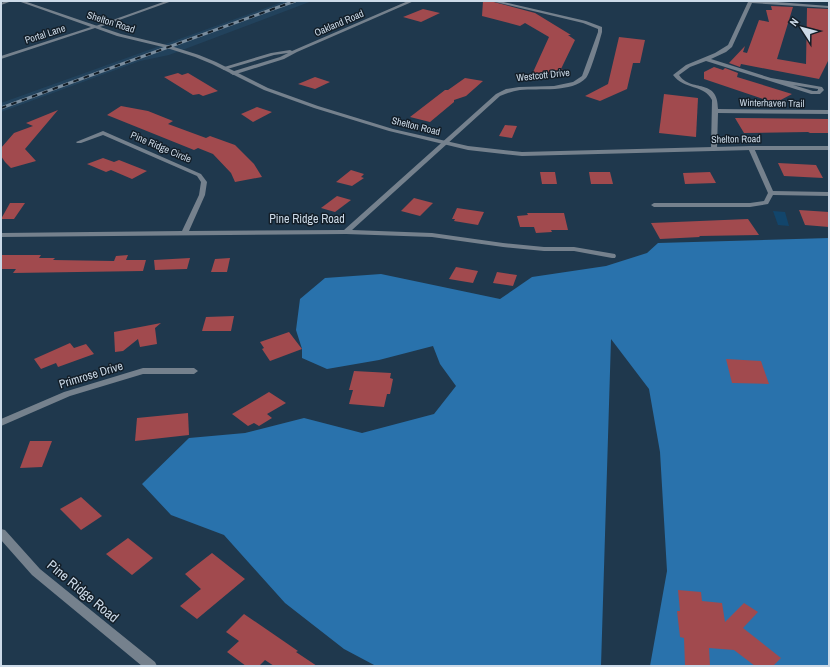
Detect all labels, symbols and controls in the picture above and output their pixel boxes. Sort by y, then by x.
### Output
street label: Oakland Road [312,7,366,39]
street label: Shelton Road [85,8,137,36]
north arrow [782,8,822,48]
text: N [786,15,801,29]
street label: Portal Lane [23,21,67,47]
street label: Westcott Drive [516,66,571,84]
street label: Winterhaven Trail [740,96,805,110]
street label: Shelton Road [390,114,442,138]
street label: Pine Ridge Circle [129,128,194,166]
street label: Shelton Road [711,132,761,146]
street label: Pine Ridge Road [269,211,345,227]
street label: Primrose Drive [57,358,125,392]
street label: Pine Ridge Road [43,556,123,626]

